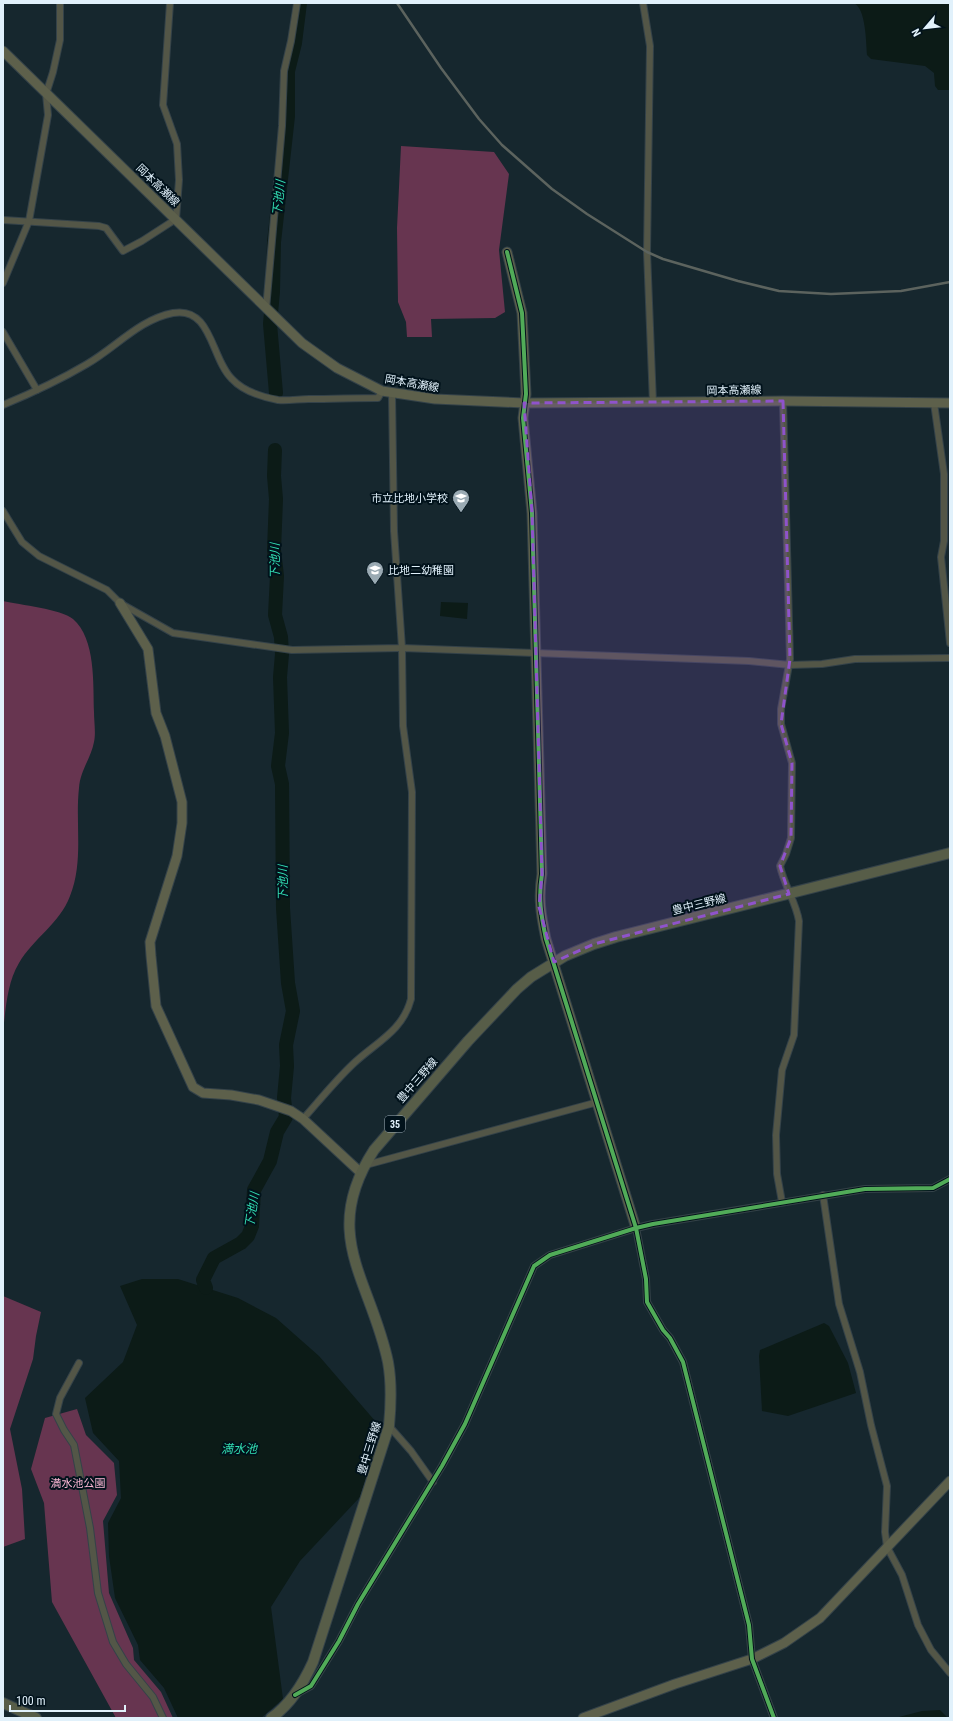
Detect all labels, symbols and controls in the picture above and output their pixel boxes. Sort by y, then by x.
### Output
north arrow [905,8,945,48]
text: N [909,26,924,38]
street label: 岡本高瀬線 [133,162,182,209]
water label: 下池川 [270,177,288,217]
street label: 岡本高瀬線 [384,372,440,395]
street label: 岡本高瀬線 [706,384,762,397]
school or university icon: 市立比地小学校 [451,488,471,513]
place label: 市立比地小学校 [371,492,448,505]
water label: 下池川 [268,541,282,579]
school or university icon: 比地二幼稚園 [365,560,385,585]
place label: 比地二幼稚園 [388,564,454,577]
water label: 下池川 [276,863,290,901]
street label: 豊中三野線 [671,892,727,917]
street label: 豊中三野線 [394,1055,440,1105]
road number: 35 [385,1116,405,1132]
water label: 下池川 [242,1189,262,1229]
street label: 豊中三野線 [355,1420,384,1476]
water label: 満水池 [221,1442,258,1456]
park label: 満水池公園 [51,1477,106,1490]
scale bar [10,1687,125,1713]
text: 100 m [16,1694,46,1708]

